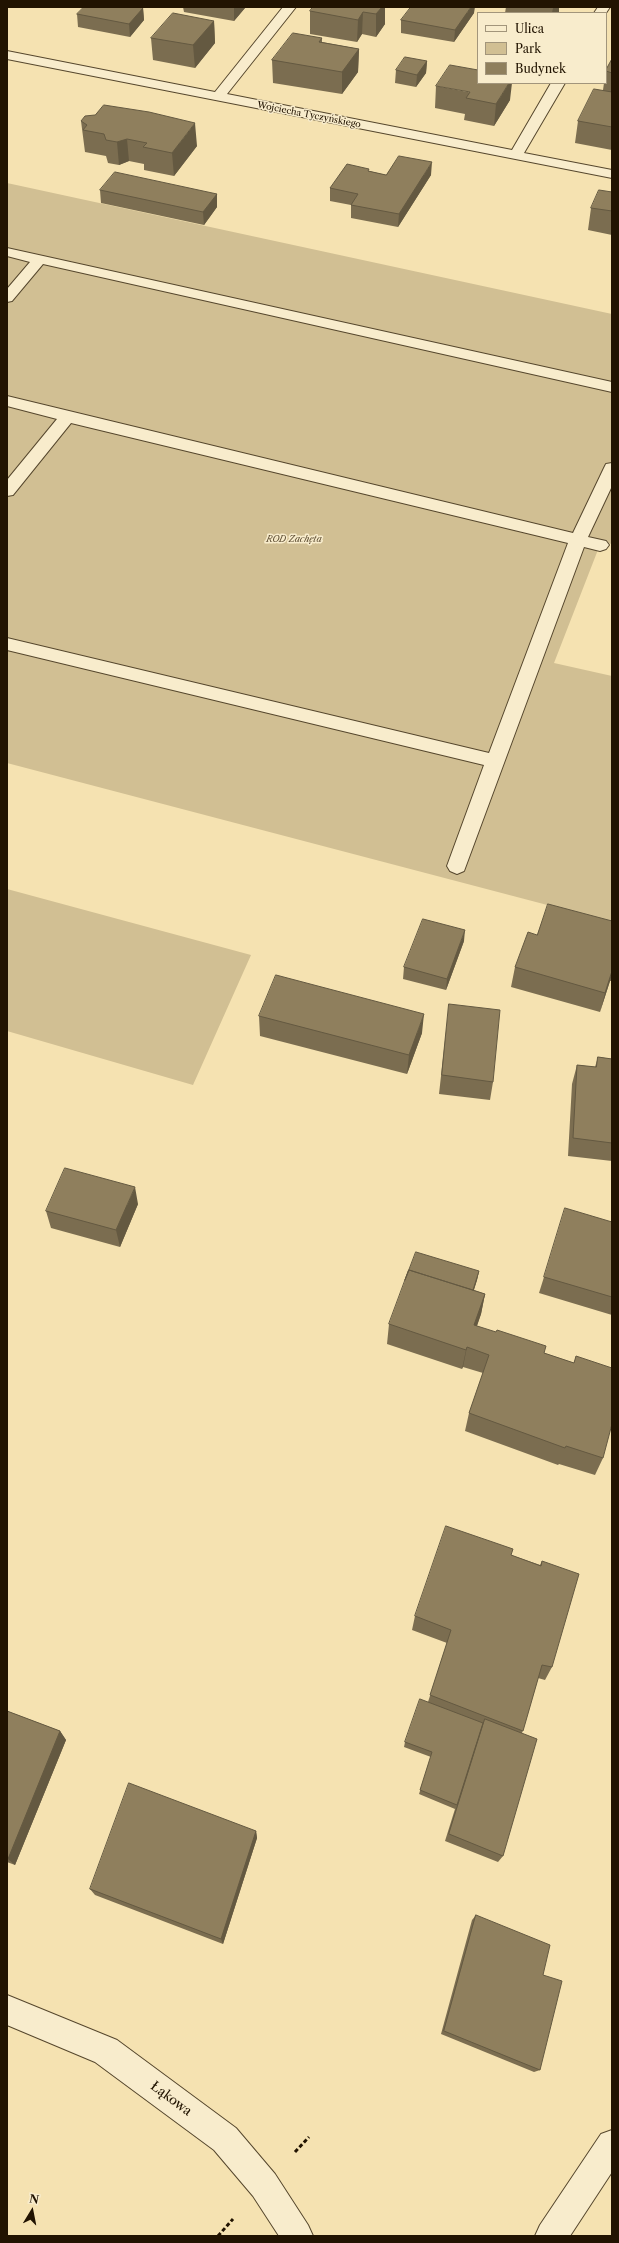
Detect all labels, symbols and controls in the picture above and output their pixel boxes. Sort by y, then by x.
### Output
legend [477,12,607,84]
text: Ulica [515,21,544,36]
text: Park [515,41,541,56]
text: Budynek [515,61,566,76]
street label: Wojciecha Tyczyńskiego [256,100,362,130]
park label: ROD Zachęta [266,534,322,544]
street label: Łąkowa [147,2079,195,2119]
north arrow [12,2191,52,2231]
text: N [28,2191,40,2207]

